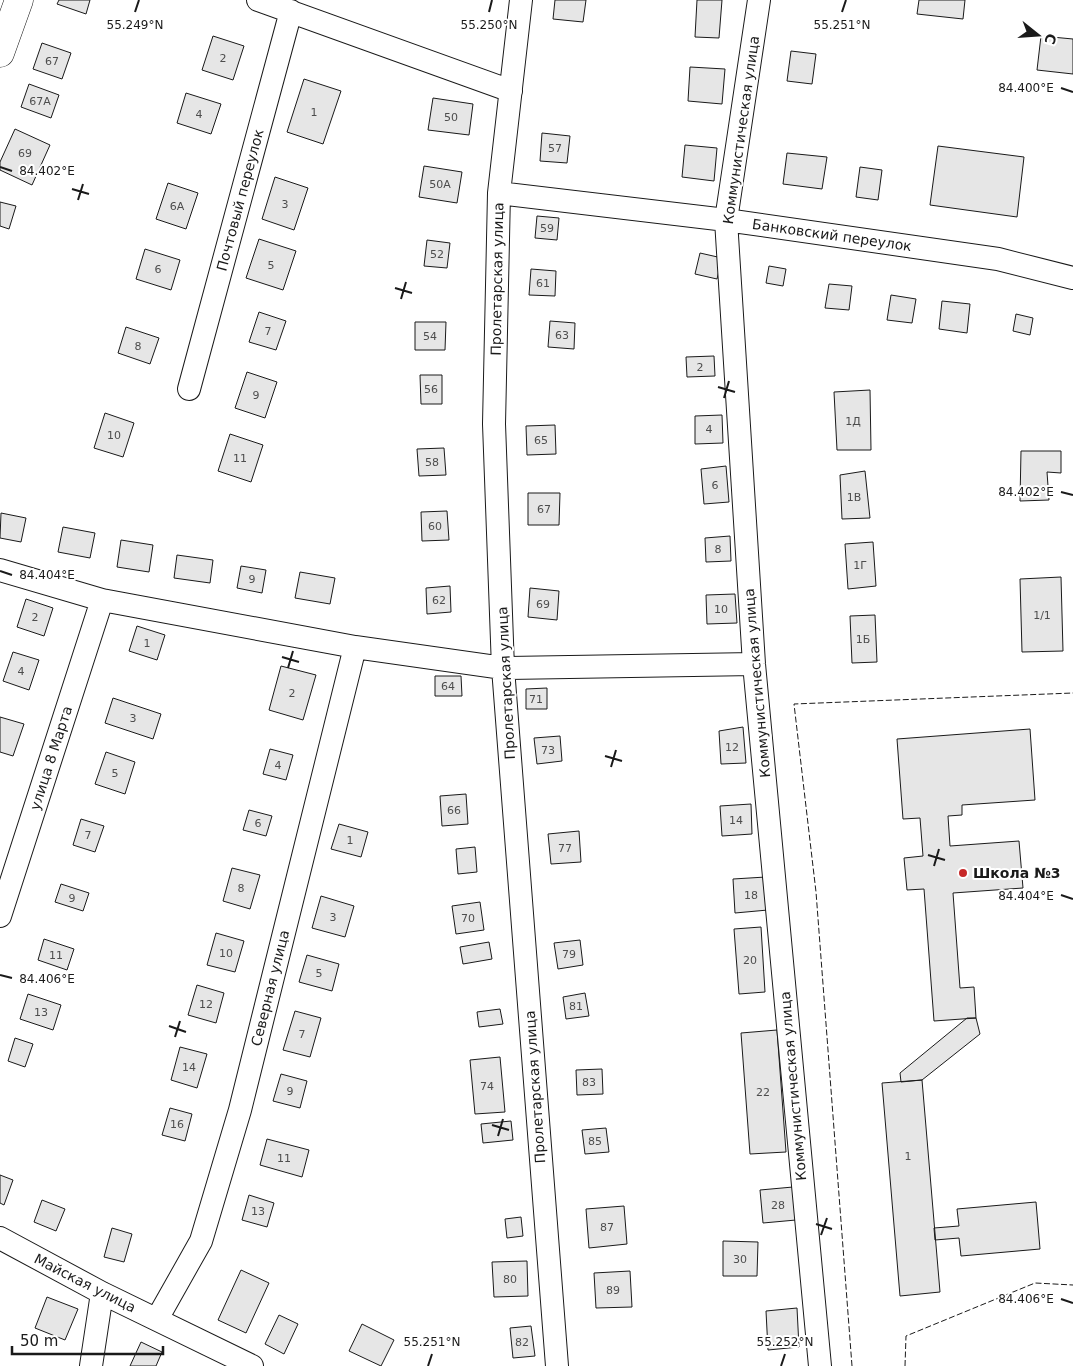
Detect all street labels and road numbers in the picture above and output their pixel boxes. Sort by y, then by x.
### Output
street label: Коммунистическая улица [720,35,762,225]
street label: Почтовый переулок [213,127,267,273]
street label: Пролетарская улица [488,202,506,356]
street label: Банковский переулок [751,216,913,254]
street label: Коммунистическая улица [741,588,773,778]
street label: Пролетарская улица [494,606,518,760]
street label: улица 8 Марта [27,704,75,812]
street label: Северная улица [248,928,292,1048]
street label: Коммунистическая улица [777,991,809,1181]
street label: Пролетарская улица [522,1010,548,1164]
street label: Майская улица [32,1250,138,1316]

